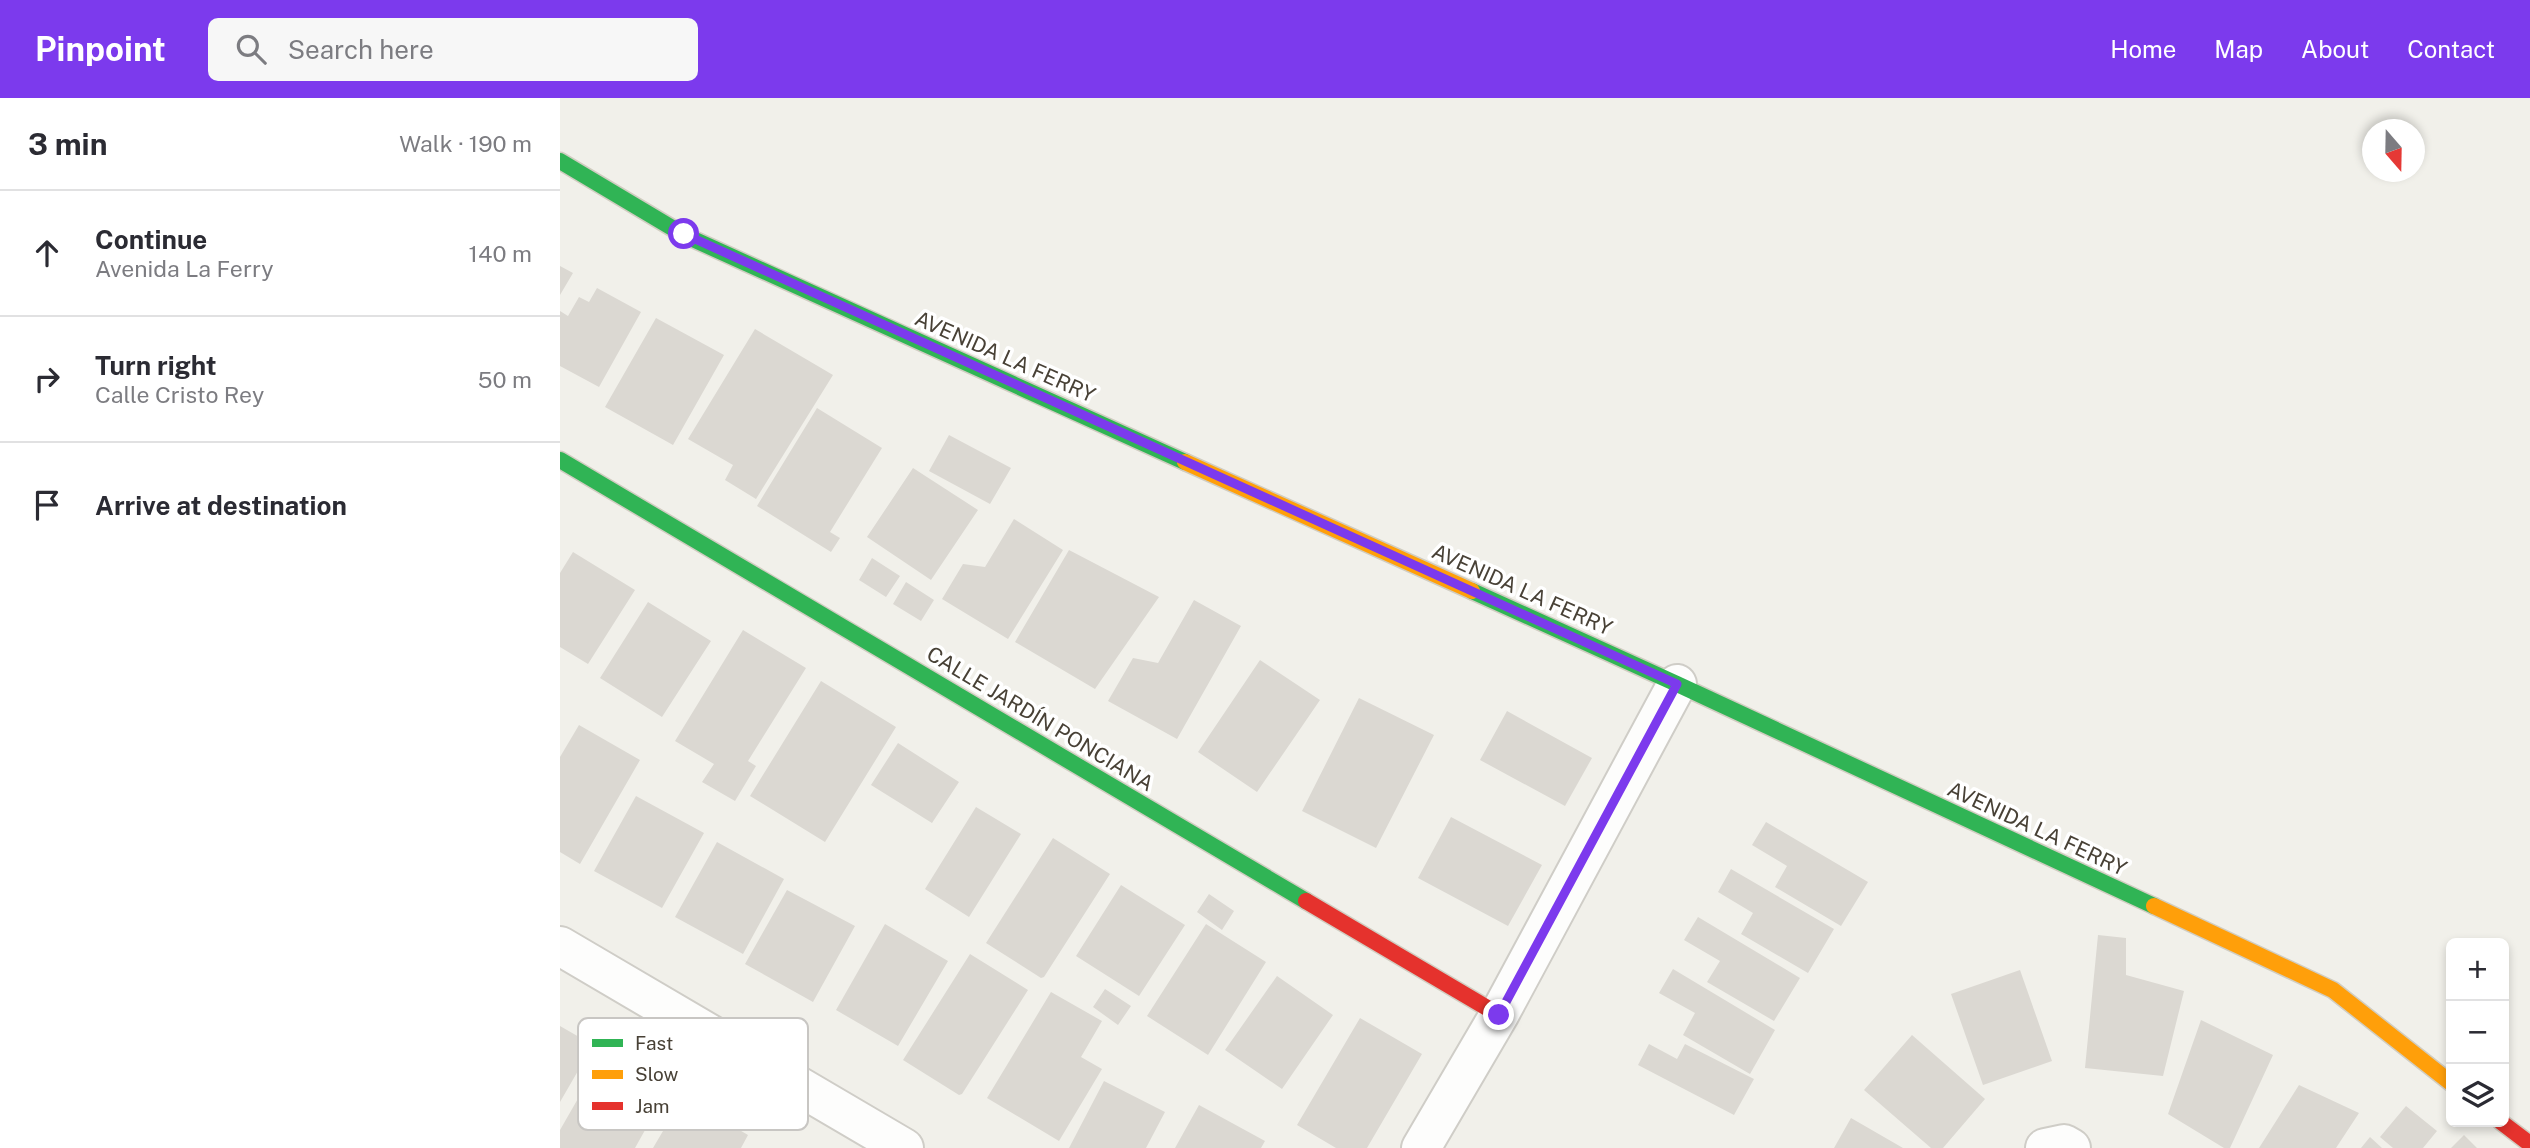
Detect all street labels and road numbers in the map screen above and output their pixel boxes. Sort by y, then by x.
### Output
street label: AVENIDA LA FERRY [911,306,1099,408]
street label: AVENIDA LA FERRY [1428,539,1616,641]
street label: CALLE JARDÍN PONCIANA [922,641,1158,796]
street label: AVENIDA LA FERRY [1944,776,2131,881]

